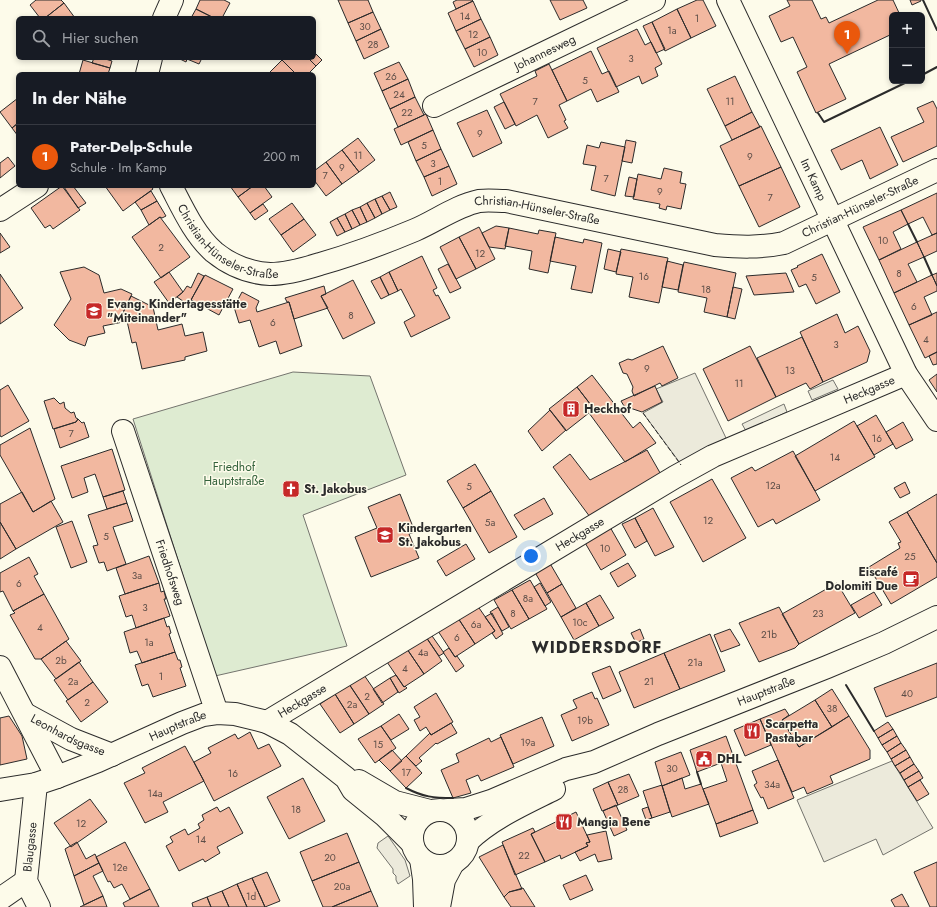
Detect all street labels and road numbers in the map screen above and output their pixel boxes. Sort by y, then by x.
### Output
street label: Johannesweg [509,30,579,76]
street label: Im Kamp [796,156,831,204]
street label: Christian-Hünseler-Straße [799,171,921,242]
street label: Christian-Hünseler-Straße [472,191,602,230]
street label: Christian-Hünseler-Straße [173,201,279,283]
street label: Heckgasse [841,371,898,409]
street label: Heckgasse [552,512,608,556]
street label: Friedhofsweg [151,537,189,608]
street label: Hauptstraße [735,671,798,711]
street label: Heckgasse [274,679,330,723]
street label: Hauptstraße [146,706,207,746]
street label: Leonhardsgasse [27,710,108,761]
street label: Blaugasse [18,821,42,873]

